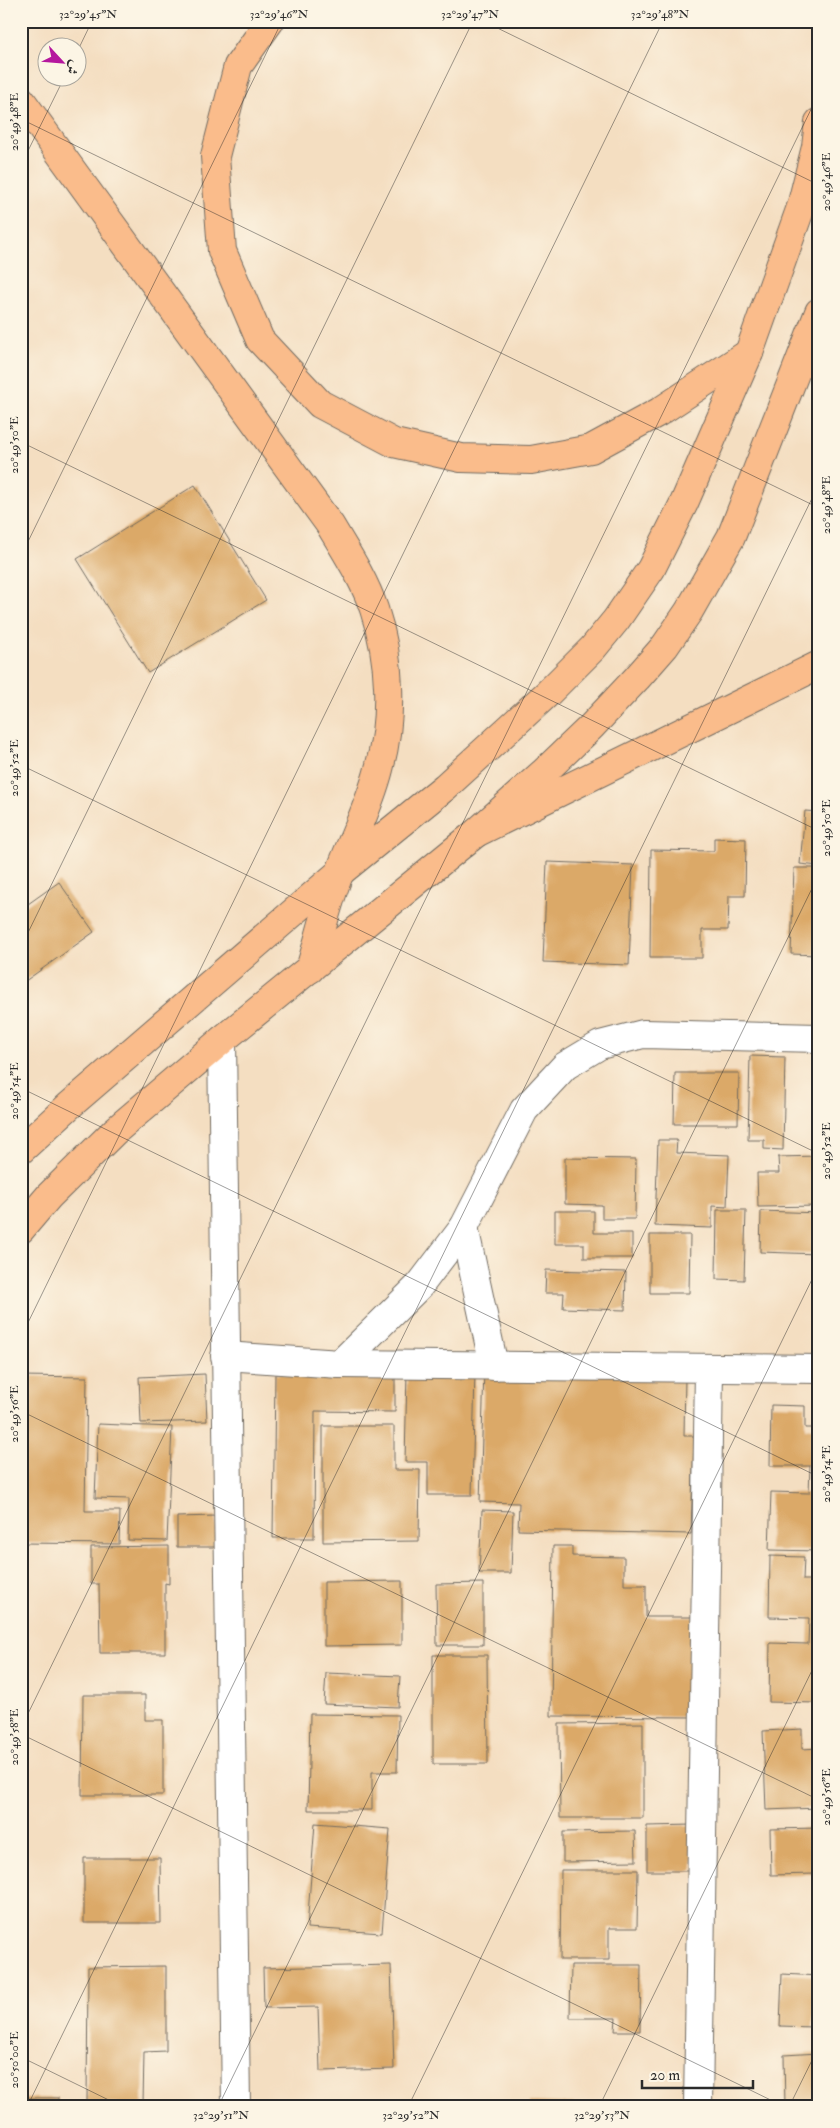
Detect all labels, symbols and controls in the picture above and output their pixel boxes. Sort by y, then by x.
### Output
text: 32°29'45"N [59,7,117,22]
text: 32°29'46"N [250,7,309,22]
text: 32°29'47"N [441,7,499,22]
text: 32°29'48"N [631,7,689,22]
north arrow [38,38,88,88]
text: ش [63,58,84,78]
text: 20°49'48"E [7,93,22,151]
text: 20°49'46"E [819,152,834,211]
text: 20°49'50"E [7,416,22,474]
text: 20°49'48"E [819,476,834,534]
text: 20°49'52"E [7,739,22,797]
text: 20°49'50"E [819,799,834,857]
text: 20°49'54"E [7,1062,22,1120]
text: 20°49'52"E [819,1122,834,1180]
text: 20°49'56"E [7,1385,22,1443]
text: 20°49'54"E [819,1445,834,1503]
text: 20°49'58"E [7,1708,22,1765]
text: 20°49'56"E [819,1768,834,1826]
text: 20°50'00"E [7,2031,22,2089]
scale bar [642,2058,754,2090]
text: 20 m [650,2066,680,2085]
text: 32°29'51"N [193,2108,249,2123]
text: 32°29'52"N [382,2108,440,2123]
text: 32°29'53"N [574,2108,630,2123]

